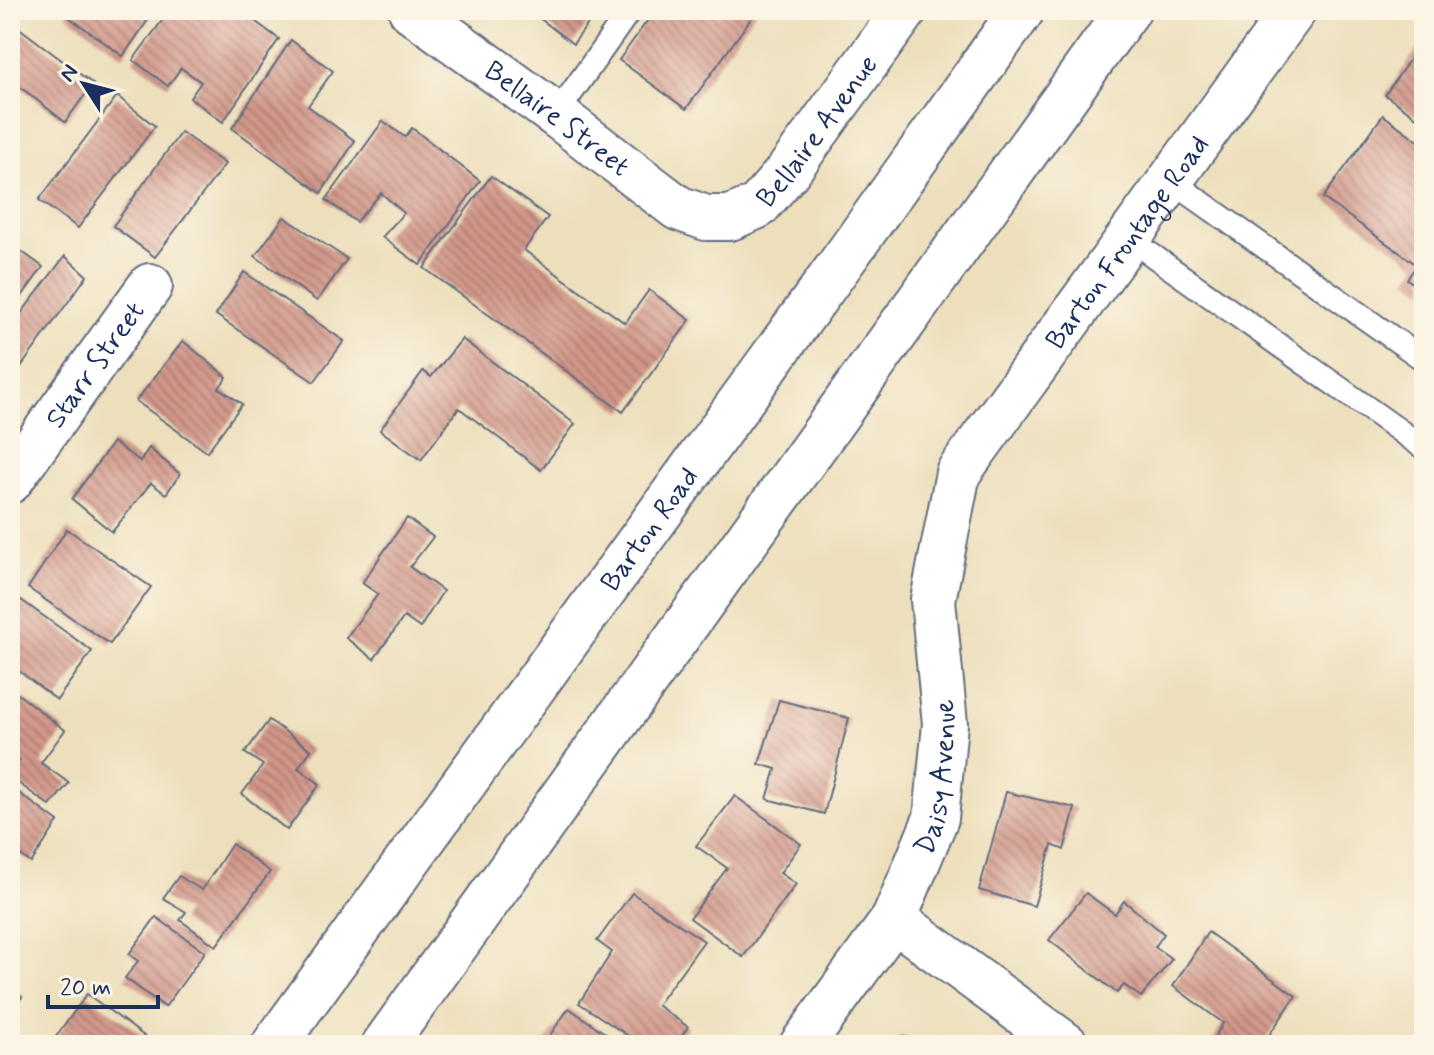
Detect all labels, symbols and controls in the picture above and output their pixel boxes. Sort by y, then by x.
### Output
north arrow [44,44,124,124]
street label: Bellaire Avenue [749,48,887,216]
street label: Bellaire Street [476,53,637,186]
text: N [54,59,85,88]
street label: Barton Frontage Road [1038,128,1218,357]
street label: Starr Street [38,295,154,436]
street label: Barton Road [593,460,708,599]
street label: Daisy Avenue [907,698,966,861]
scale bar [48,959,158,1009]
text: 20 m [60,973,111,1004]

